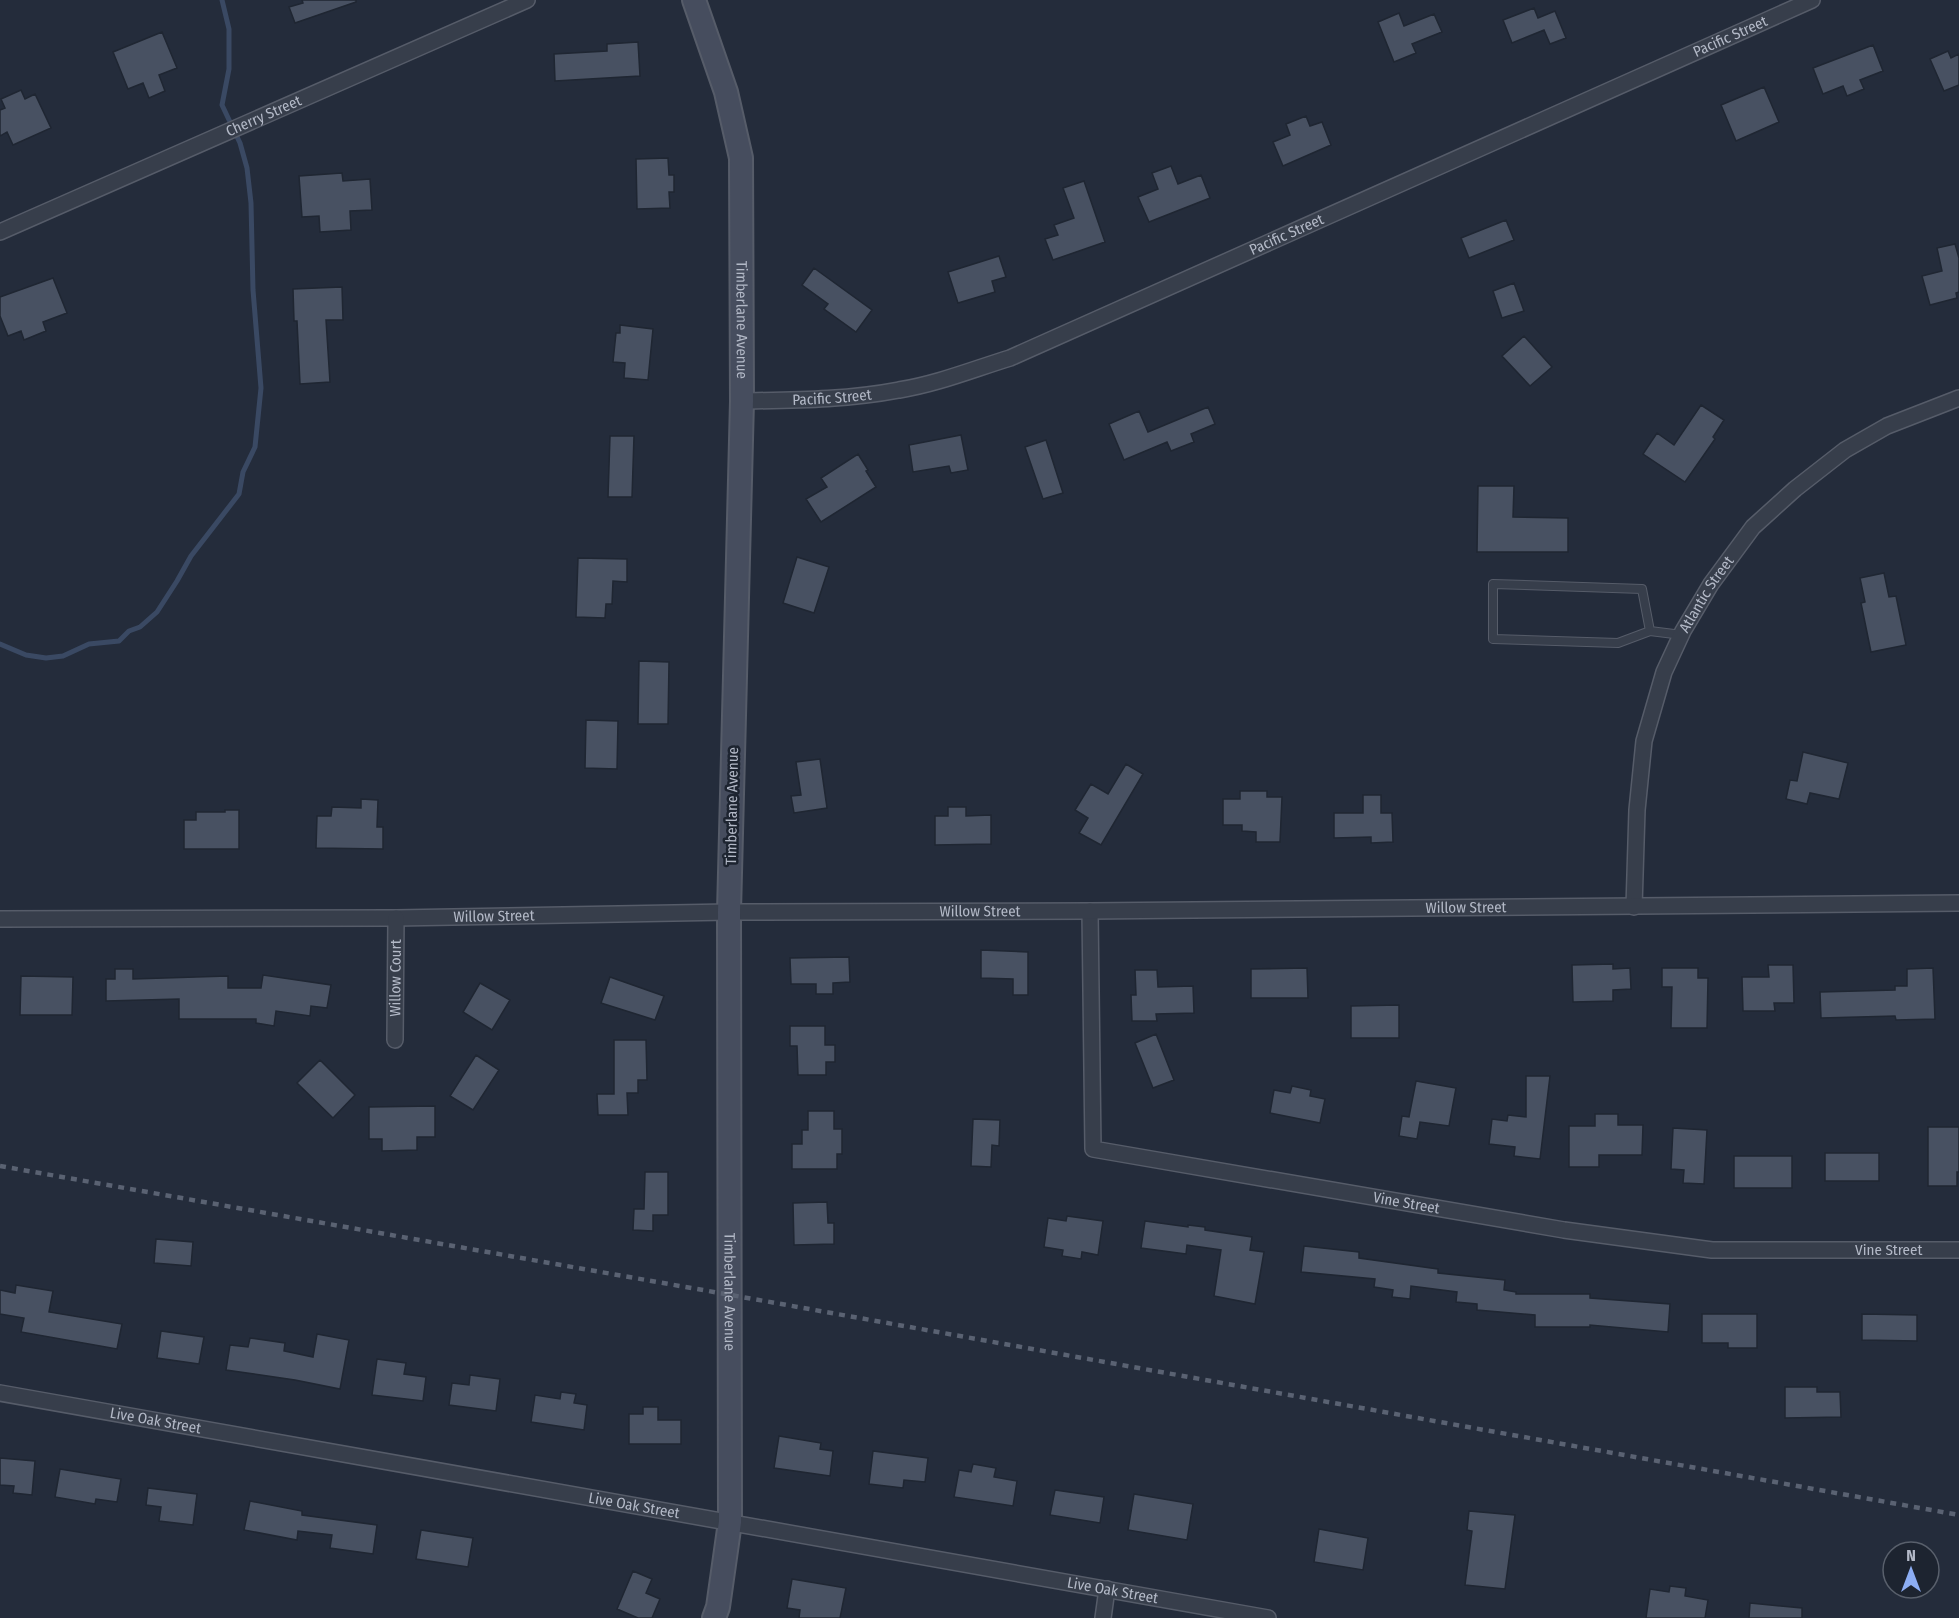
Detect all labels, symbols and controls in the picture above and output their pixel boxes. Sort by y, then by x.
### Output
street label: Pacific Street [1690,12,1770,61]
street label: Cherry Street [223,91,304,140]
street label: Pacific Street [1247,210,1326,259]
street label: Timberlane Avenue [732,261,751,379]
street label: Pacific Street [792,385,873,409]
street label: Atlantic Street [1675,552,1738,636]
street label: Timberlane Avenue [722,747,742,865]
street label: Willow Street [1425,898,1507,917]
street label: Willow Street [939,902,1021,920]
street label: Willow Street [453,907,535,926]
street label: Willow Court [386,939,405,1017]
street label: Vine Street [1372,1188,1441,1217]
street label: Timberlane Avenue [721,1233,739,1351]
street label: Vine Street [1855,1241,1922,1259]
street label: Live Oak Street [109,1404,203,1438]
street label: Live Oak Street [587,1489,681,1522]
north arrow [1881,1540,1941,1600]
text: N [1906,1546,1916,1565]
street label: Live Oak Street [1066,1574,1160,1607]

